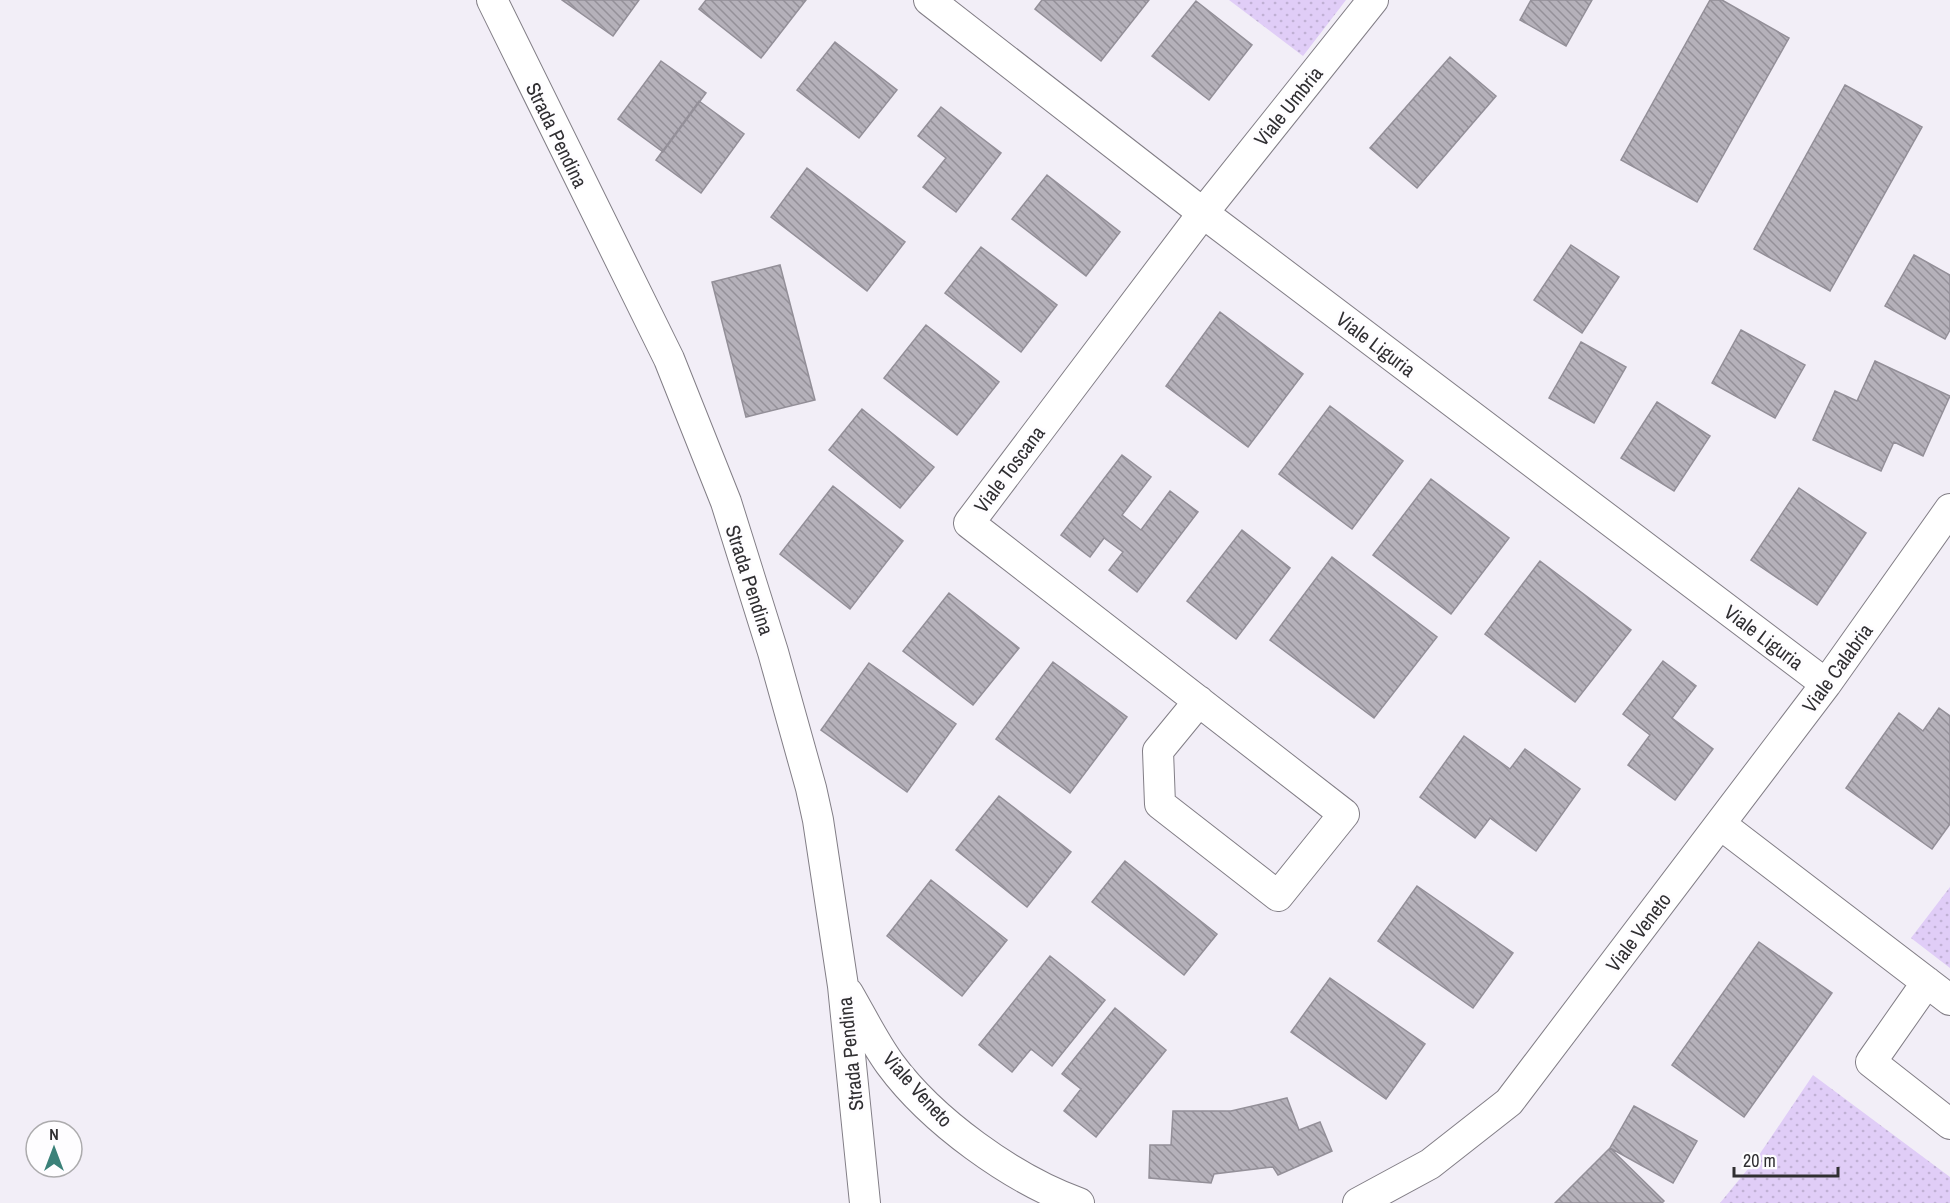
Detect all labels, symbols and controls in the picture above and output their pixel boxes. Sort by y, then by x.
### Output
street label: Viale Umbria [1247,60,1329,152]
street label: Strada Pendina [520,78,594,192]
street label: Viale Liguria [1331,305,1421,383]
street label: Viale Toscana [967,420,1051,518]
street label: Strada Pendina [720,522,780,638]
street label: Viale Liguria [1719,598,1809,676]
street label: Viale Calabria [1796,618,1878,718]
street label: Viale Veneto [1599,887,1677,977]
street label: Strada Pendina [831,996,869,1112]
street label: Viale Veneto [877,1046,959,1132]
north arrow [24,1119,84,1179]
text: N [49,1123,59,1145]
scale bar [1734,1140,1838,1178]
text: 20 m [1743,1148,1776,1173]

